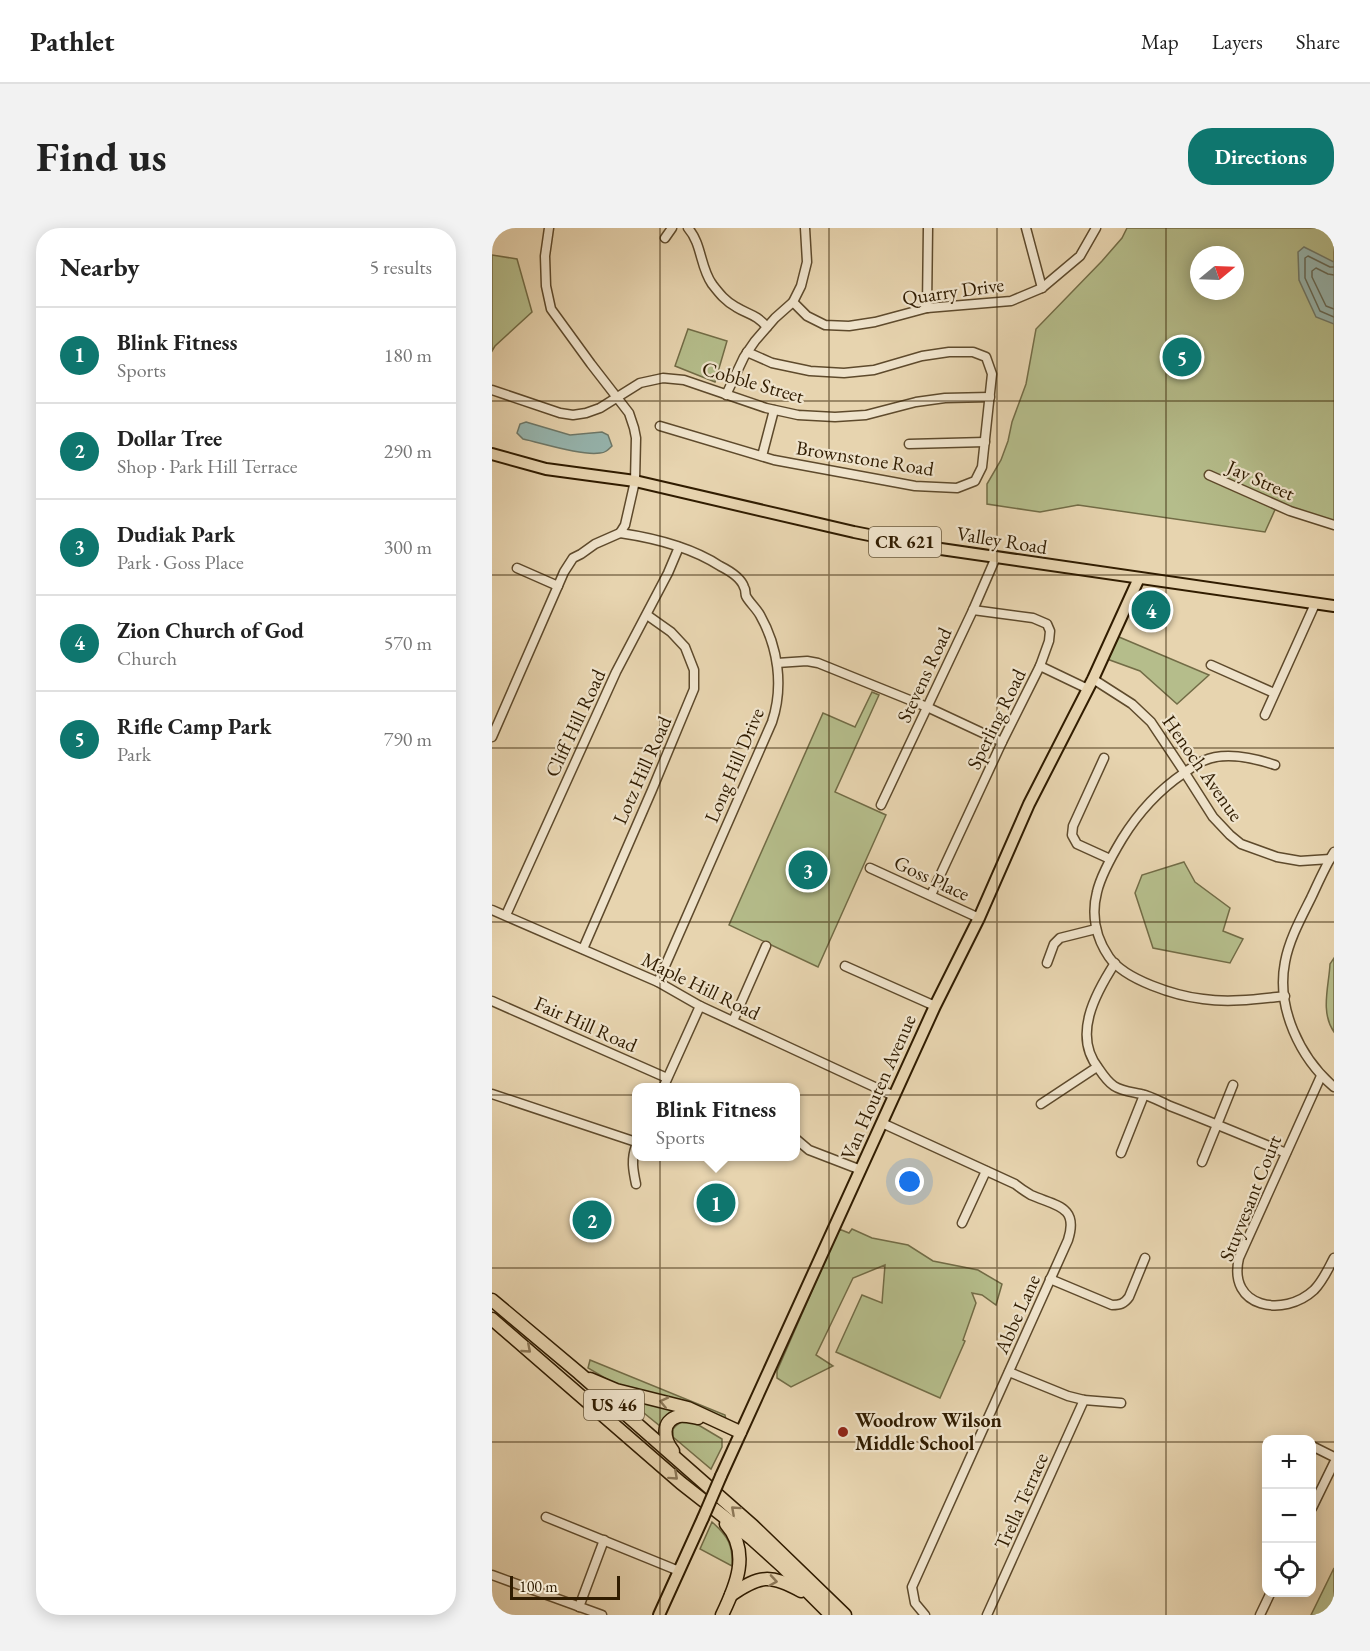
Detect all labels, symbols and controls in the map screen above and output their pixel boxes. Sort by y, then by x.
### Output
text: Pathlet [30,23,114,59]
text: Map [1141,28,1179,55]
text: Layers [1212,28,1263,55]
text: Share [1296,28,1340,55]
button: Directions [1188,128,1334,185]
text: Find us [36,129,167,184]
north arrow [1190,246,1244,300]
text: Nearby [60,250,140,284]
text: 5 results [369,254,432,280]
street label: Quarry Drive [900,271,1006,311]
text: Blink Fitness [117,328,237,357]
pin: 5 [1162,334,1202,380]
text: 1 [74,342,85,368]
text: 180 m [384,342,432,368]
street label: Cobble Street [699,355,808,409]
text: Sports [117,357,166,383]
text: Dollar Tree [117,424,222,453]
street label: Brownstone Road [794,434,937,482]
text: 2 [74,438,85,464]
text: 290 m [384,438,432,464]
text: Shop · Park Hill Terrace [117,453,298,479]
street label: Jay Street [1221,453,1300,507]
text: Dudiak Park [117,520,235,549]
street label: Valley Road [955,520,1050,560]
road number: CR 621 [869,527,941,557]
text: 3 [74,534,85,560]
text: 300 m [384,534,432,560]
text: Park · Goss Place [117,549,244,575]
pin: 4 [1132,588,1170,632]
text: Zion Church of God [117,616,304,645]
street label: Stevens Road [891,622,958,727]
text: 4 [74,630,85,656]
text: 570 m [384,630,432,656]
text: Church [117,645,177,671]
street label: Cliff Hill Road [539,664,612,781]
street label: Sperling Road [960,664,1032,774]
street label: Long Hill Drive [698,703,770,826]
street label: Henoch Avenue [1157,710,1249,827]
street label: Lotz Hill Road [607,711,678,828]
text: Rifle Camp Park [117,712,271,741]
text: 5 [74,726,85,752]
text: 790 m [384,726,432,752]
text: Park [117,741,151,767]
pin: 3 [788,848,828,892]
street label: Goss Place [890,849,974,907]
street label: Maple Hill Road [637,946,765,1026]
street label: Fair Hill Road [531,990,642,1059]
street label: Van Houten Avenue [834,1010,922,1164]
popup [632,1083,800,1161]
text: Blink Fitness [656,1095,776,1124]
text: Sports [656,1124,705,1150]
street label: Stuyvesant Court [1213,1130,1287,1265]
your location [895,1167,924,1196]
pin: 1 [696,1180,736,1226]
pin: 2 [572,1198,612,1242]
street label: Abbe Lane [988,1270,1046,1359]
one-way arrow [520,1342,531,1353]
road number: US 46 [584,1390,644,1420]
one-way arrow [659,1396,669,1409]
place label: Woodrow Wilson Middle School [855,1407,1002,1456]
marker: Woodrow Wilson Middle School [836,1425,850,1439]
map controls [1262,1435,1316,1597]
button: + [1262,1435,1316,1489]
street label: Trella Terrace [988,1448,1054,1554]
one-way arrow [667,1469,677,1480]
button: − [1262,1489,1316,1543]
one-way arrow [731,1506,742,1517]
button: locate [1262,1543,1316,1597]
scale bar [510,1573,620,1600]
one-way arrow [768,1574,777,1586]
text: 100 m [519,1576,558,1597]

